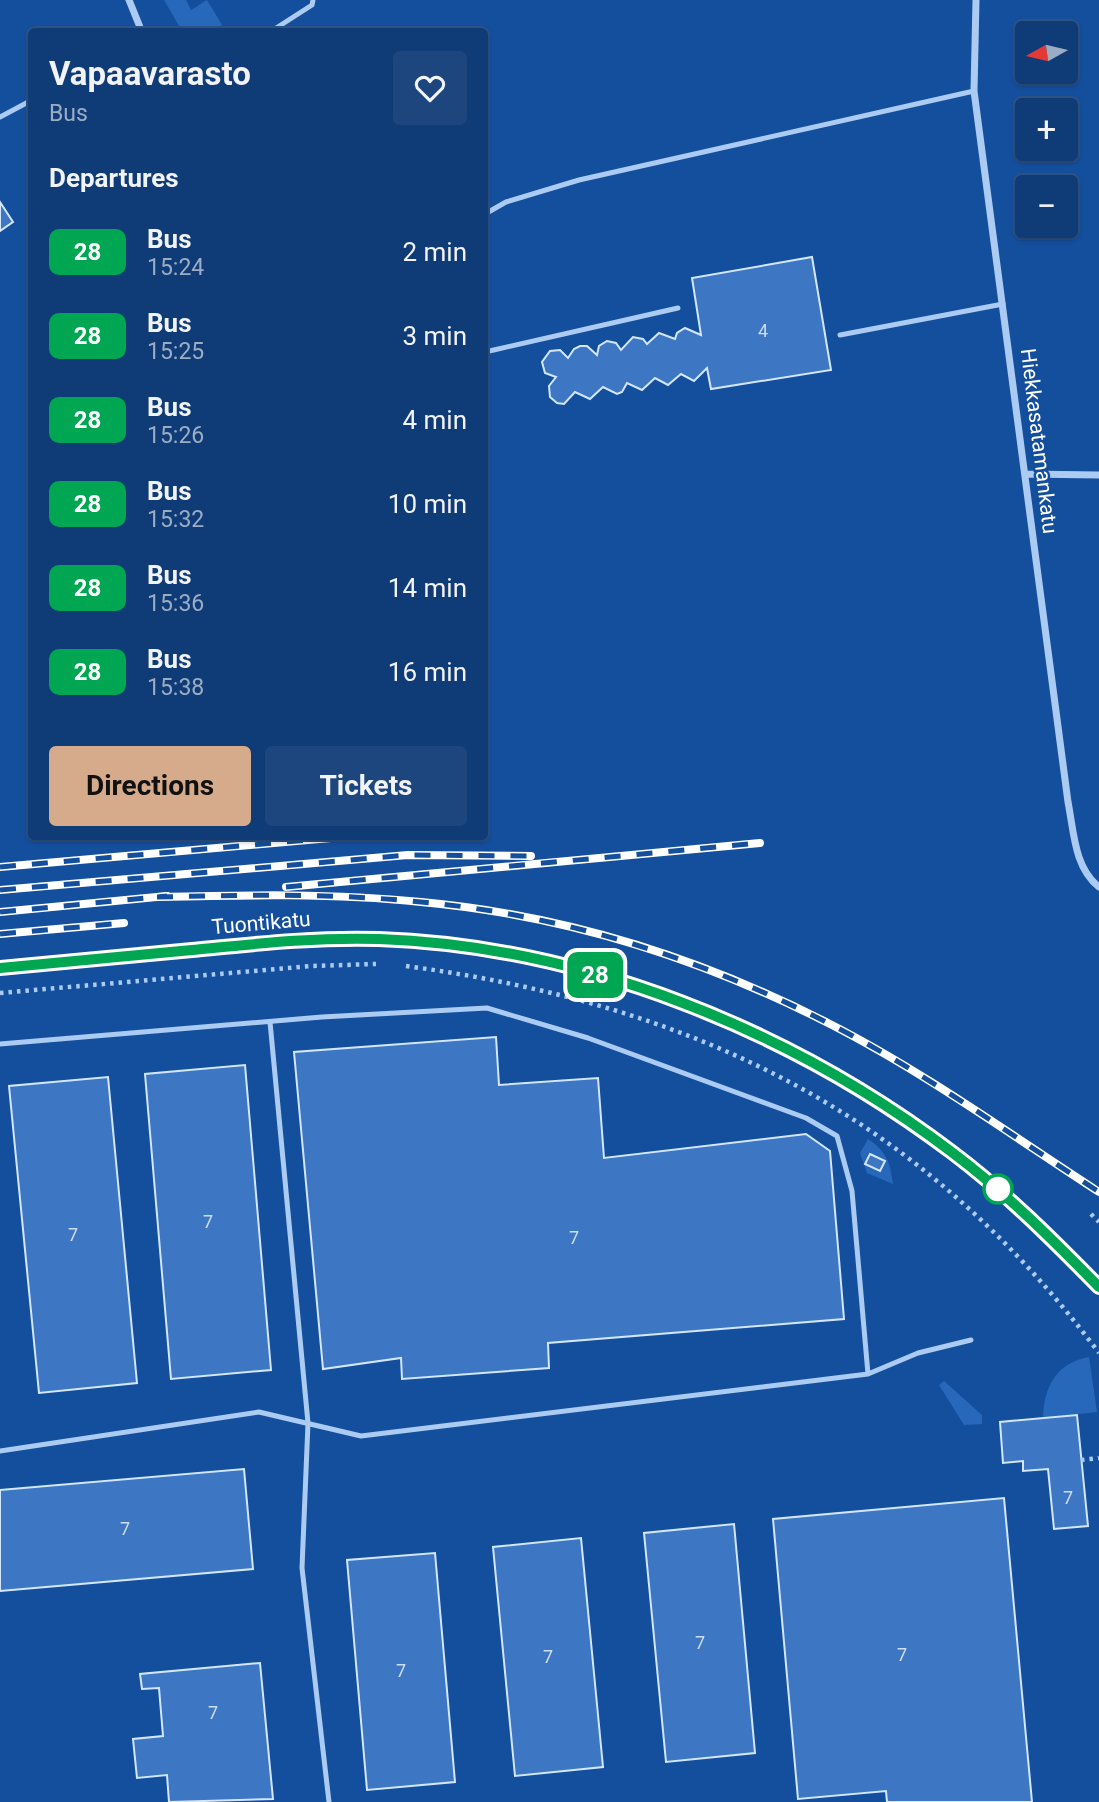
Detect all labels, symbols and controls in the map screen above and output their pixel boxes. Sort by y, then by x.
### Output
north arrow [1015,21,1078,84]
map controls [1015,21,1078,238]
button: heart [393,51,467,125]
text: Vapaavarasto [49,54,251,93]
button: + [1015,98,1078,161]
text: Bus [49,100,88,127]
text: Departures [49,163,179,193]
button: − [1015,175,1078,238]
text: Bus [147,224,192,254]
text: 2 min [402,237,467,267]
text: 28 [74,238,101,266]
text: 15:24 [147,254,204,281]
text: Bus [147,308,192,338]
house number: 4 [758,320,768,341]
text: 3 min [402,321,467,351]
text: 28 [74,322,101,350]
text: 15:25 [147,338,204,365]
street label: Hiekkasatamankatu [1016,347,1062,535]
text: Bus [147,392,192,422]
text: 4 min [402,405,467,435]
text: 28 [74,406,101,434]
text: 15:26 [147,422,204,449]
text: Bus [147,476,192,506]
text: 10 min [388,489,467,519]
text: 28 [74,490,101,518]
text: 15:32 [147,506,204,533]
text: Bus [147,560,192,590]
text: 14 min [388,573,467,603]
text: 28 [74,574,101,602]
text: 15:36 [147,590,204,617]
text: Bus [147,644,192,674]
text: 16 min [388,657,467,687]
text: 28 [74,658,101,686]
text: 15:38 [147,674,204,701]
button: Directions [49,746,251,826]
button: Tickets [265,746,467,826]
street label: Tuontikatu [211,907,311,939]
line badge: 28 [564,952,626,998]
text: 28 [581,961,609,989]
unlabelled marker [983,1174,1013,1204]
house number: 7 [203,1211,213,1232]
house number: 7 [68,1224,78,1245]
house number: 7 [569,1227,579,1248]
house number: 7 [1063,1487,1073,1508]
house number: 7 [120,1518,130,1539]
house number: 7 [695,1632,705,1653]
house number: 7 [897,1644,907,1665]
house number: 7 [543,1646,553,1667]
house number: 7 [396,1660,406,1681]
house number: 7 [208,1702,218,1723]

